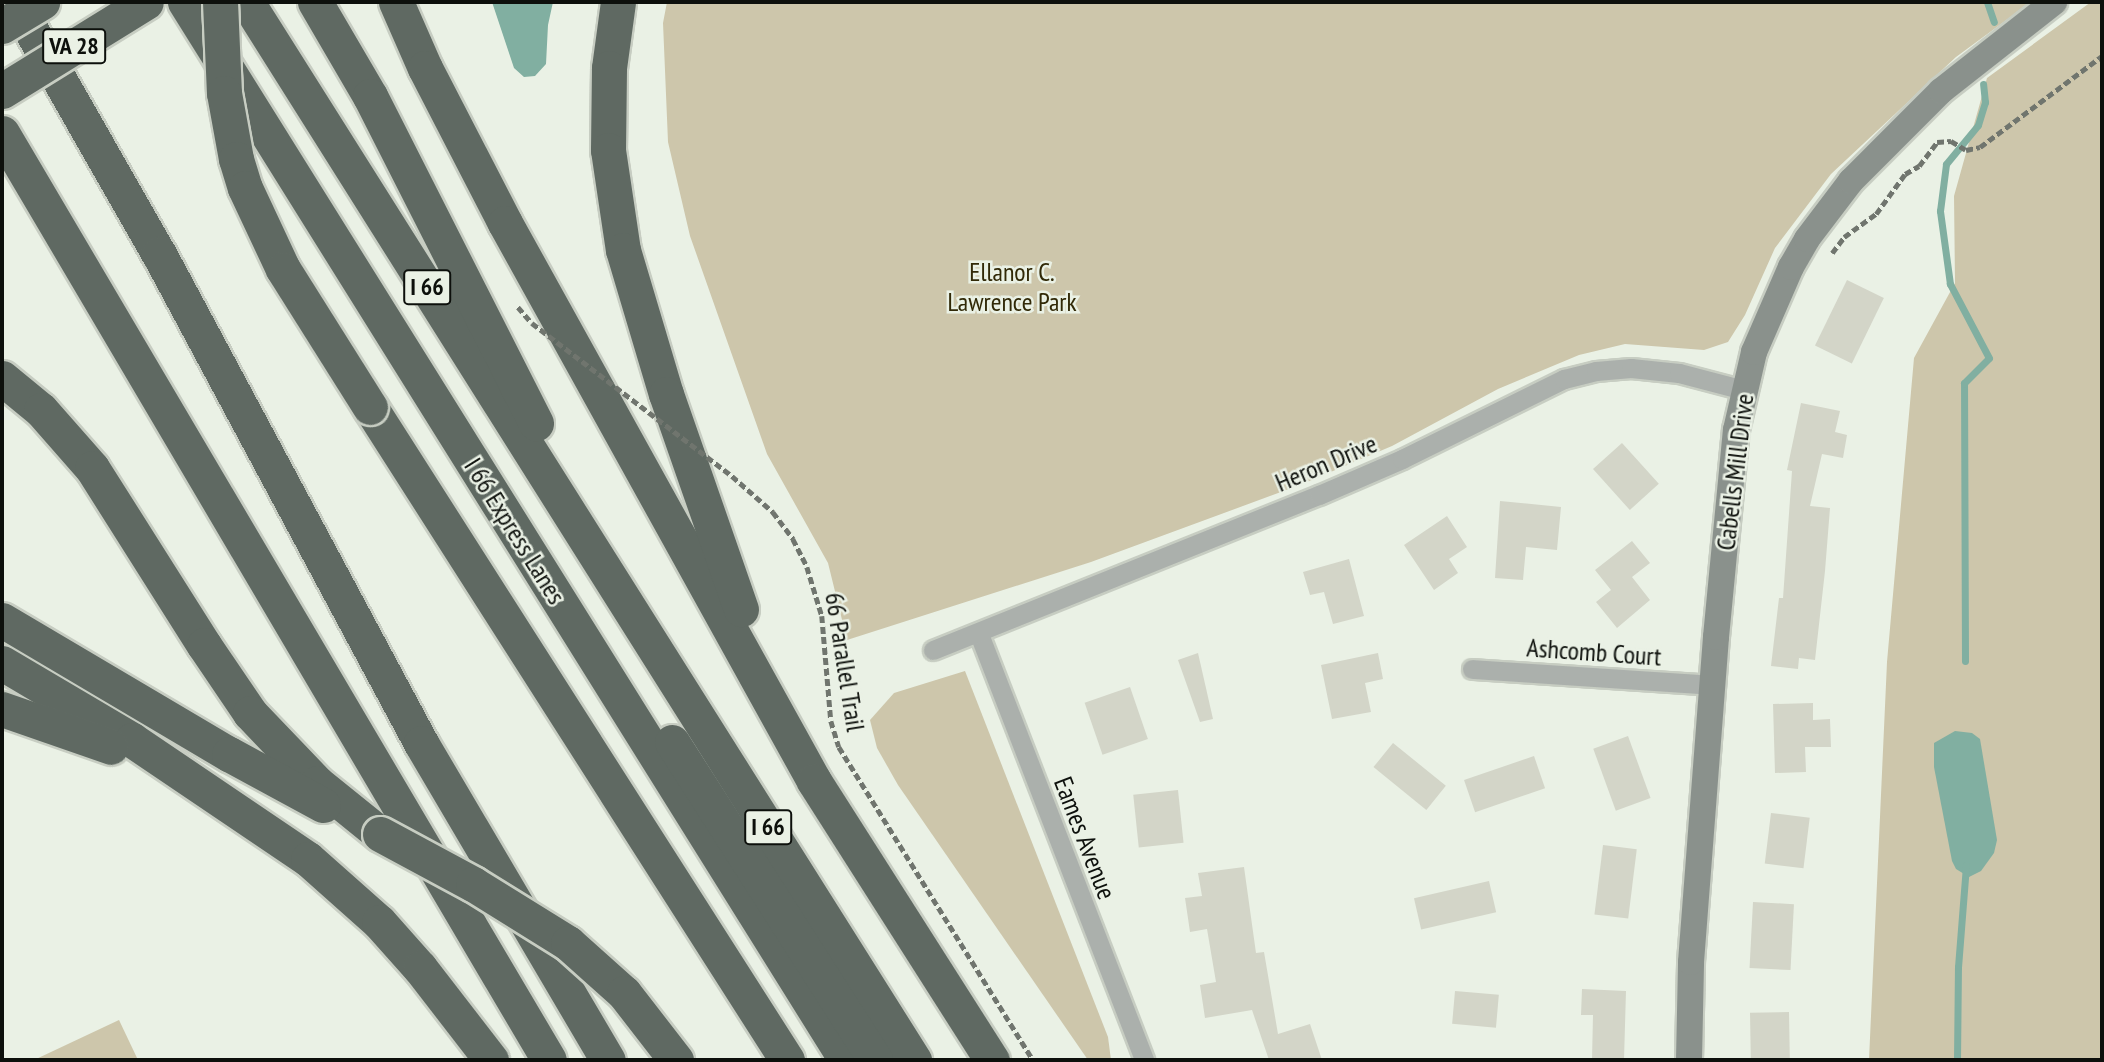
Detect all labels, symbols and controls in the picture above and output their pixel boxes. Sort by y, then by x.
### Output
road number: VA 28 [41,26,107,66]
park label: Ellanor C. Lawrence Park [947,256,1077,318]
road number: I 66 [402,266,452,308]
street label: Cabells Mill Drive [1710,392,1760,552]
street label: Heron Drive [1271,428,1381,498]
street label: I 66 Express Lanes [458,452,572,610]
street label: 66 Parallel Trail [819,590,871,734]
street label: Ashcomb Court [1526,632,1662,672]
street label: Eames Avenue [1047,772,1123,904]
road number: I 66 [744,806,792,848]

